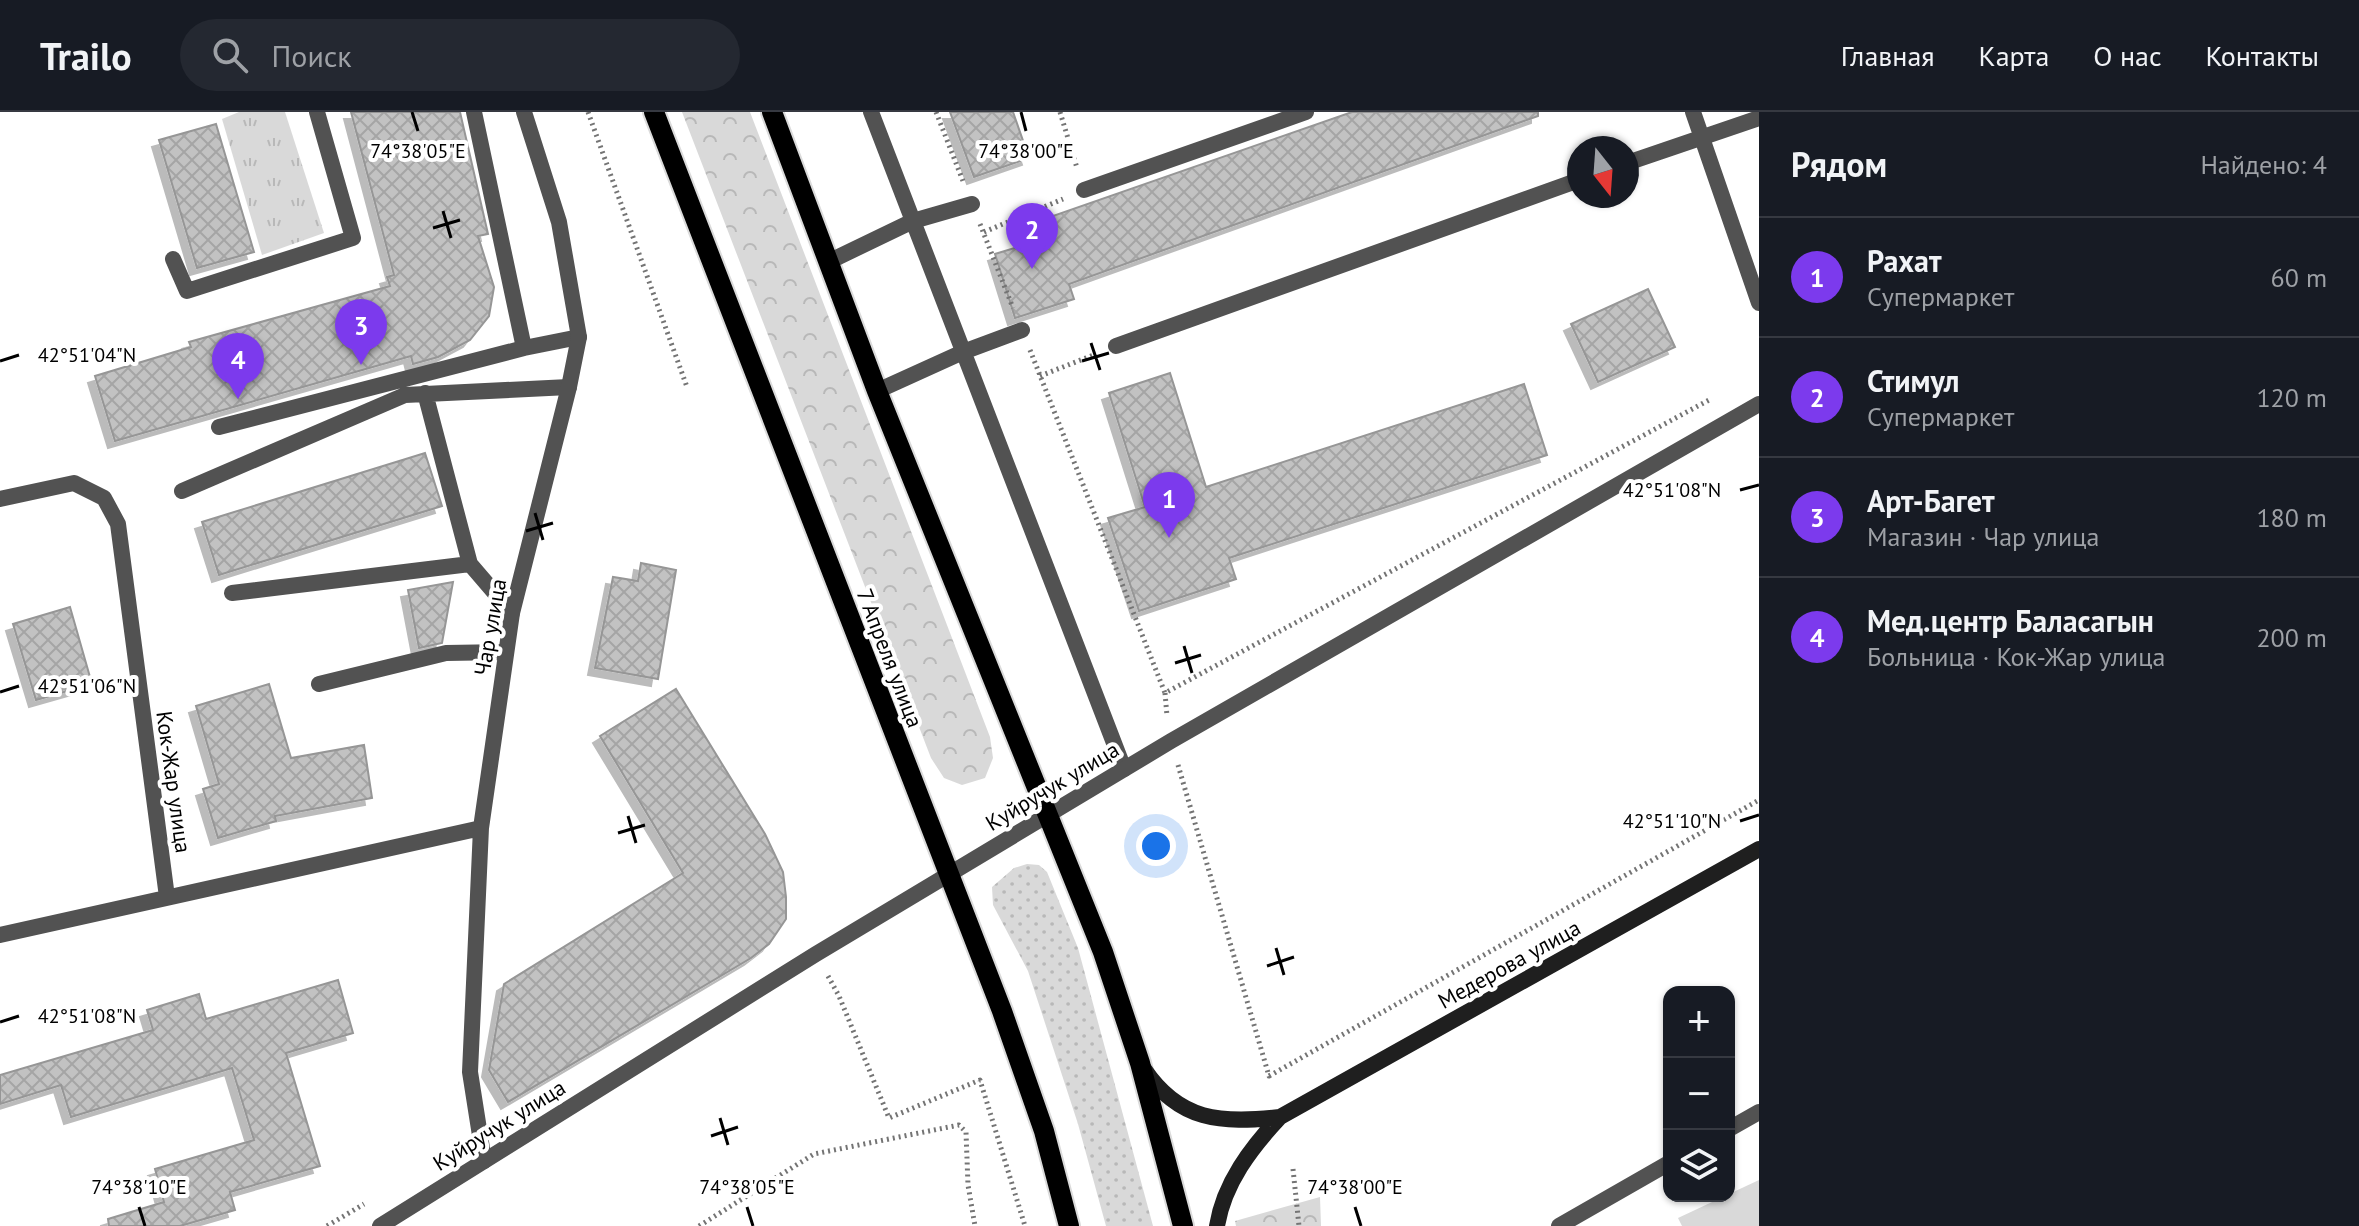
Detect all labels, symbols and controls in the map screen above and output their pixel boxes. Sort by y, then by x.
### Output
search box [180,19,740,91]
text: Trailo [40,31,132,80]
icon: search [208,33,252,77]
text: Поиск [272,36,352,75]
text: Главная [1841,37,1935,74]
text: Карта [1979,37,2049,74]
text: О нас [2093,37,2162,74]
text: Контакты [2206,37,2319,74]
north arrow [1567,136,1639,208]
text: 74°38'05"E [370,138,466,164]
text: 74°38'00"E [978,138,1074,164]
text: Рядом [1791,142,1887,186]
text: Найдено: 4 [2200,148,2327,181]
pin: 2 [1006,203,1058,269]
text: Рахат [1867,241,1942,280]
text: 1 [1810,261,1824,294]
text: 60 m [2271,261,2327,294]
text: Супермаркет [1867,280,2014,313]
pin: 3 [335,299,387,365]
pin: 4 [212,333,264,399]
text: 42°51'04"N [38,342,136,368]
text: Стимул [1867,361,1960,400]
text: 2 [1810,381,1824,414]
text: 120 m [2256,381,2327,414]
text: Супермаркет [1867,400,2014,433]
pin: 1 [1143,472,1195,538]
text: 42°51'08"N [1623,477,1721,503]
text: Арт-Багет [1867,481,1994,520]
text: 3 [1810,501,1824,534]
text: 180 m [2256,501,2327,534]
text: Магазин · Чар улица [1867,520,2099,553]
street label: Чар улица [468,576,512,678]
street label: 7 Апреля улица [851,585,929,731]
text: Мед.центр Баласагын [1867,601,2154,640]
text: 4 [1810,621,1824,654]
text: 200 m [2256,621,2327,654]
text: Больница · Кок-Жар улица [1867,640,2165,673]
text: 42°51'06"N [38,673,136,699]
street label: Кок-Жар улица [150,709,198,855]
street label: Куйручук улица [980,735,1124,837]
text: 42°51'10"N [1623,808,1721,834]
your location [1136,826,1176,866]
street label: Медерова улица [1433,913,1585,1015]
map controls [1663,986,1735,1202]
button: + [1663,986,1735,1058]
text: 42°51'08"N [38,1003,136,1029]
button: − [1663,1058,1735,1130]
street label: Куйручук улица [428,1073,570,1177]
button: layers [1663,1130,1735,1202]
text: 74°38'10"E [91,1174,187,1200]
text: 74°38'05"E [699,1174,795,1200]
text: 74°38'00"E [1307,1174,1403,1200]

